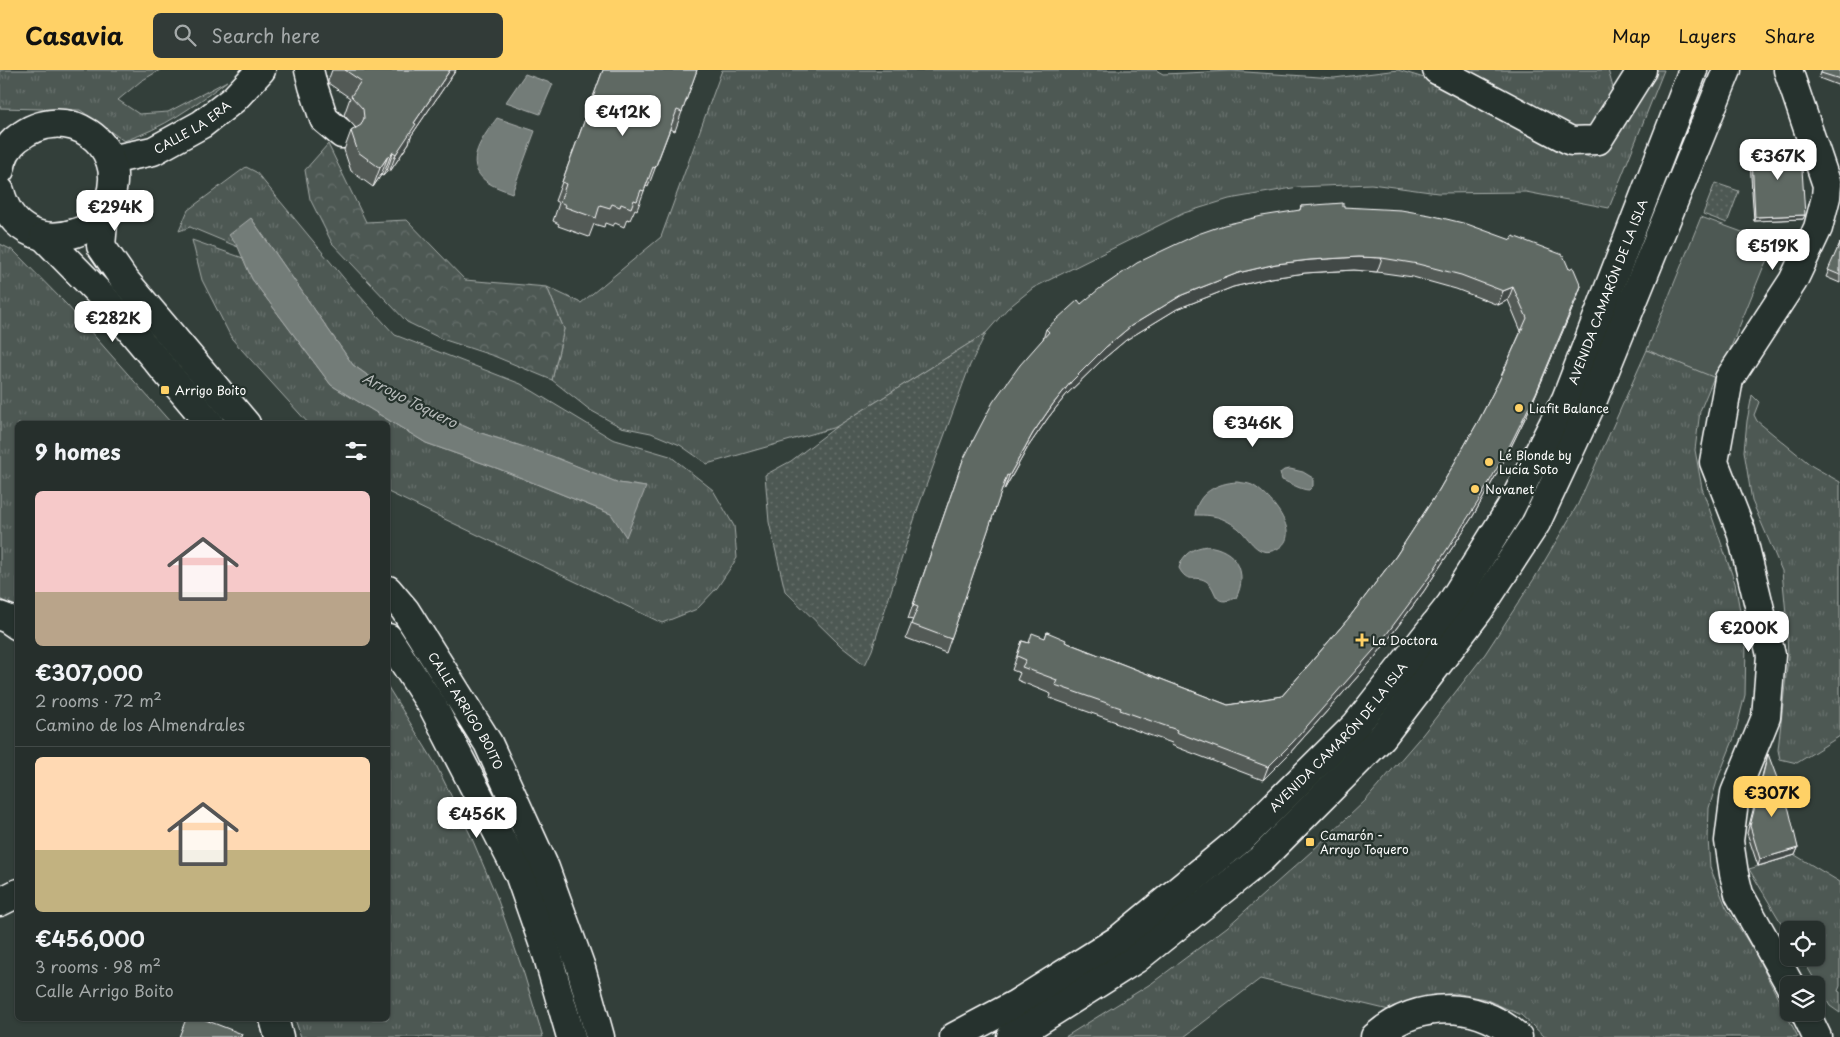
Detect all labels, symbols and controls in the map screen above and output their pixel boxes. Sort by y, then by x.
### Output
search box [153,13,503,58]
text: Casavia [25,17,123,53]
icon: search [171,21,199,49]
text: Search here [211,21,320,49]
text: Map [1612,22,1651,49]
text: Layers [1679,22,1736,49]
text: Share [1764,22,1815,49]
pin: €412K [588,94,658,137]
street label: CALLE LA ERA [150,96,235,158]
text: €412K [596,99,650,123]
pin: €367K [1743,138,1813,181]
text: €367K [1751,143,1805,167]
pin: €294K [80,190,150,232]
text: €294K [87,194,143,218]
street label: AVENIDA CAMARÓN DE LA ISLA [1564,196,1651,387]
pin: €519K [1738,228,1808,271]
text: €519K [1748,233,1798,257]
pin: €282K [78,300,148,343]
text: €282K [85,305,141,329]
water label: Arroyo Toquero [359,367,462,433]
place label: Arrigo Boito [175,381,246,399]
marker: Arrigo Boito [159,384,171,396]
place label: Liafit Balance [1529,399,1609,417]
marker: Liafit Balance [1513,402,1525,414]
pin: €346K [1218,406,1288,448]
text: €346K [1224,410,1282,434]
text: 9 homes [35,435,121,467]
icon: filters [342,437,370,465]
place label: Lé Blonde by Lucía Soto [1499,446,1572,478]
marker: Lé Blonde by Lucía Soto [1483,456,1495,468]
place label: Novanet [1485,480,1534,498]
marker: Novanet [1469,483,1481,495]
icon: home [158,524,248,614]
pin: €200K [1714,610,1784,653]
text: €200K [1720,615,1778,639]
place label: La Doctora [1372,631,1438,649]
marker: La Doctora [1356,634,1368,646]
street label: CALLE ARRIGO BOITO [424,648,508,772]
text: €307,000 [35,656,143,688]
street label: AVENIDA CAMARÓN DE LA ISLA [1265,658,1411,815]
text: 2 rooms · 72 m² [35,688,162,712]
text: Camino de los Almendrales [35,712,245,736]
pin: €307K [1737,776,1807,818]
text: €307K [1744,780,1800,804]
icon: home [158,789,248,879]
pin: €456K [442,796,512,839]
text: €456K [448,801,506,825]
place label: Camarón - Arroyo Toquero [1320,826,1409,858]
marker: Camarón - Arroyo Toquero [1304,836,1316,848]
map controls [1780,921,1825,1021]
button: locate [1780,921,1825,966]
text: €456,000 [35,922,145,954]
text: 3 rooms · 98 m² [35,954,161,978]
button: layers [1780,976,1825,1021]
text: Calle Arrigo Boito [35,978,174,1002]

